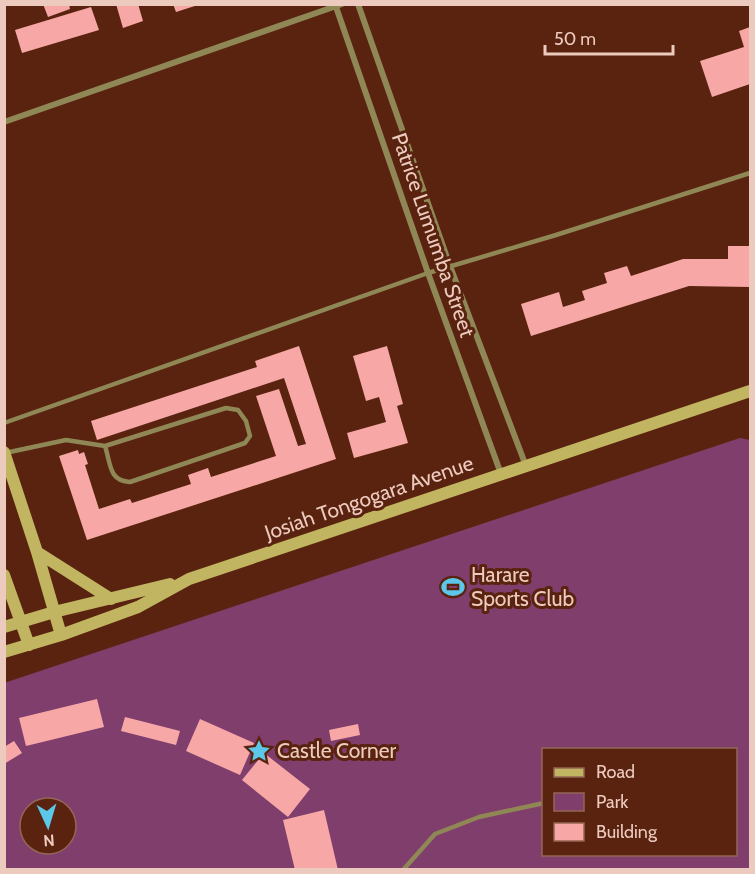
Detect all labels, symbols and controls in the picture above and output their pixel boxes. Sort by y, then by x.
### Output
scale bar [545,18,672,56]
text: 50 m [554,28,596,50]
street label: Patrice Lumumba Street [387,129,480,340]
street label: Josiah Tongogara Avenue [260,450,477,545]
place label: Harare Sports Club [471,562,574,611]
sports icon: Harare Sports Club [440,574,466,600]
place icon: Castle Corner [246,738,272,764]
place label: Castle Corner [277,738,396,763]
legend [542,748,737,856]
text: Road [596,761,635,783]
text: Park [596,791,629,813]
north arrow [18,796,78,856]
text: Building [596,821,658,843]
text: N [43,831,55,850]

